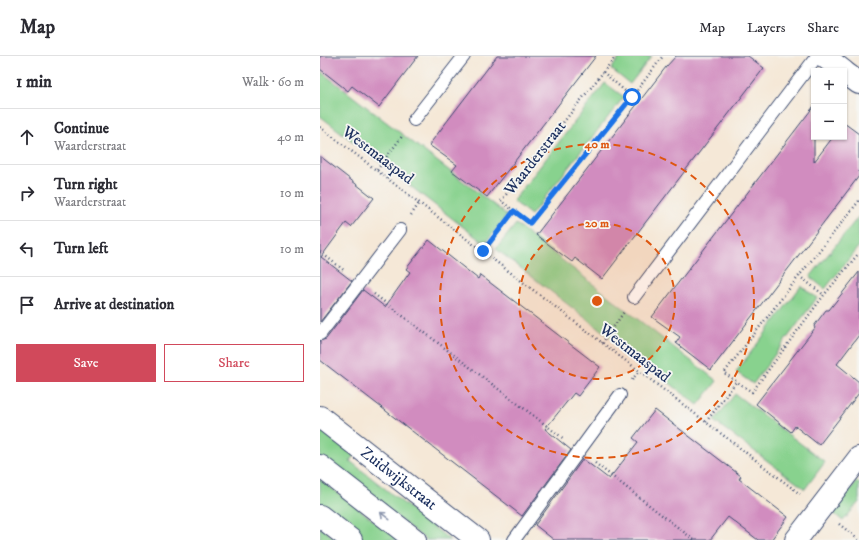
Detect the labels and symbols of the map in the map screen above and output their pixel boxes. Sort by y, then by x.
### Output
route start [623,88,641,106]
street label: Waarderstraat [499,117,570,200]
street label: Westmaaspad [337,121,418,188]
text: 40 m [584,137,609,152]
text: 20 m [585,216,609,231]
route end [474,242,492,260]
centre of rings [590,294,604,308]
street label: Westmaaspad [595,318,675,387]
street label: Zuidwijkstraat [357,442,441,514]
one-way arrow [379,512,390,520]

